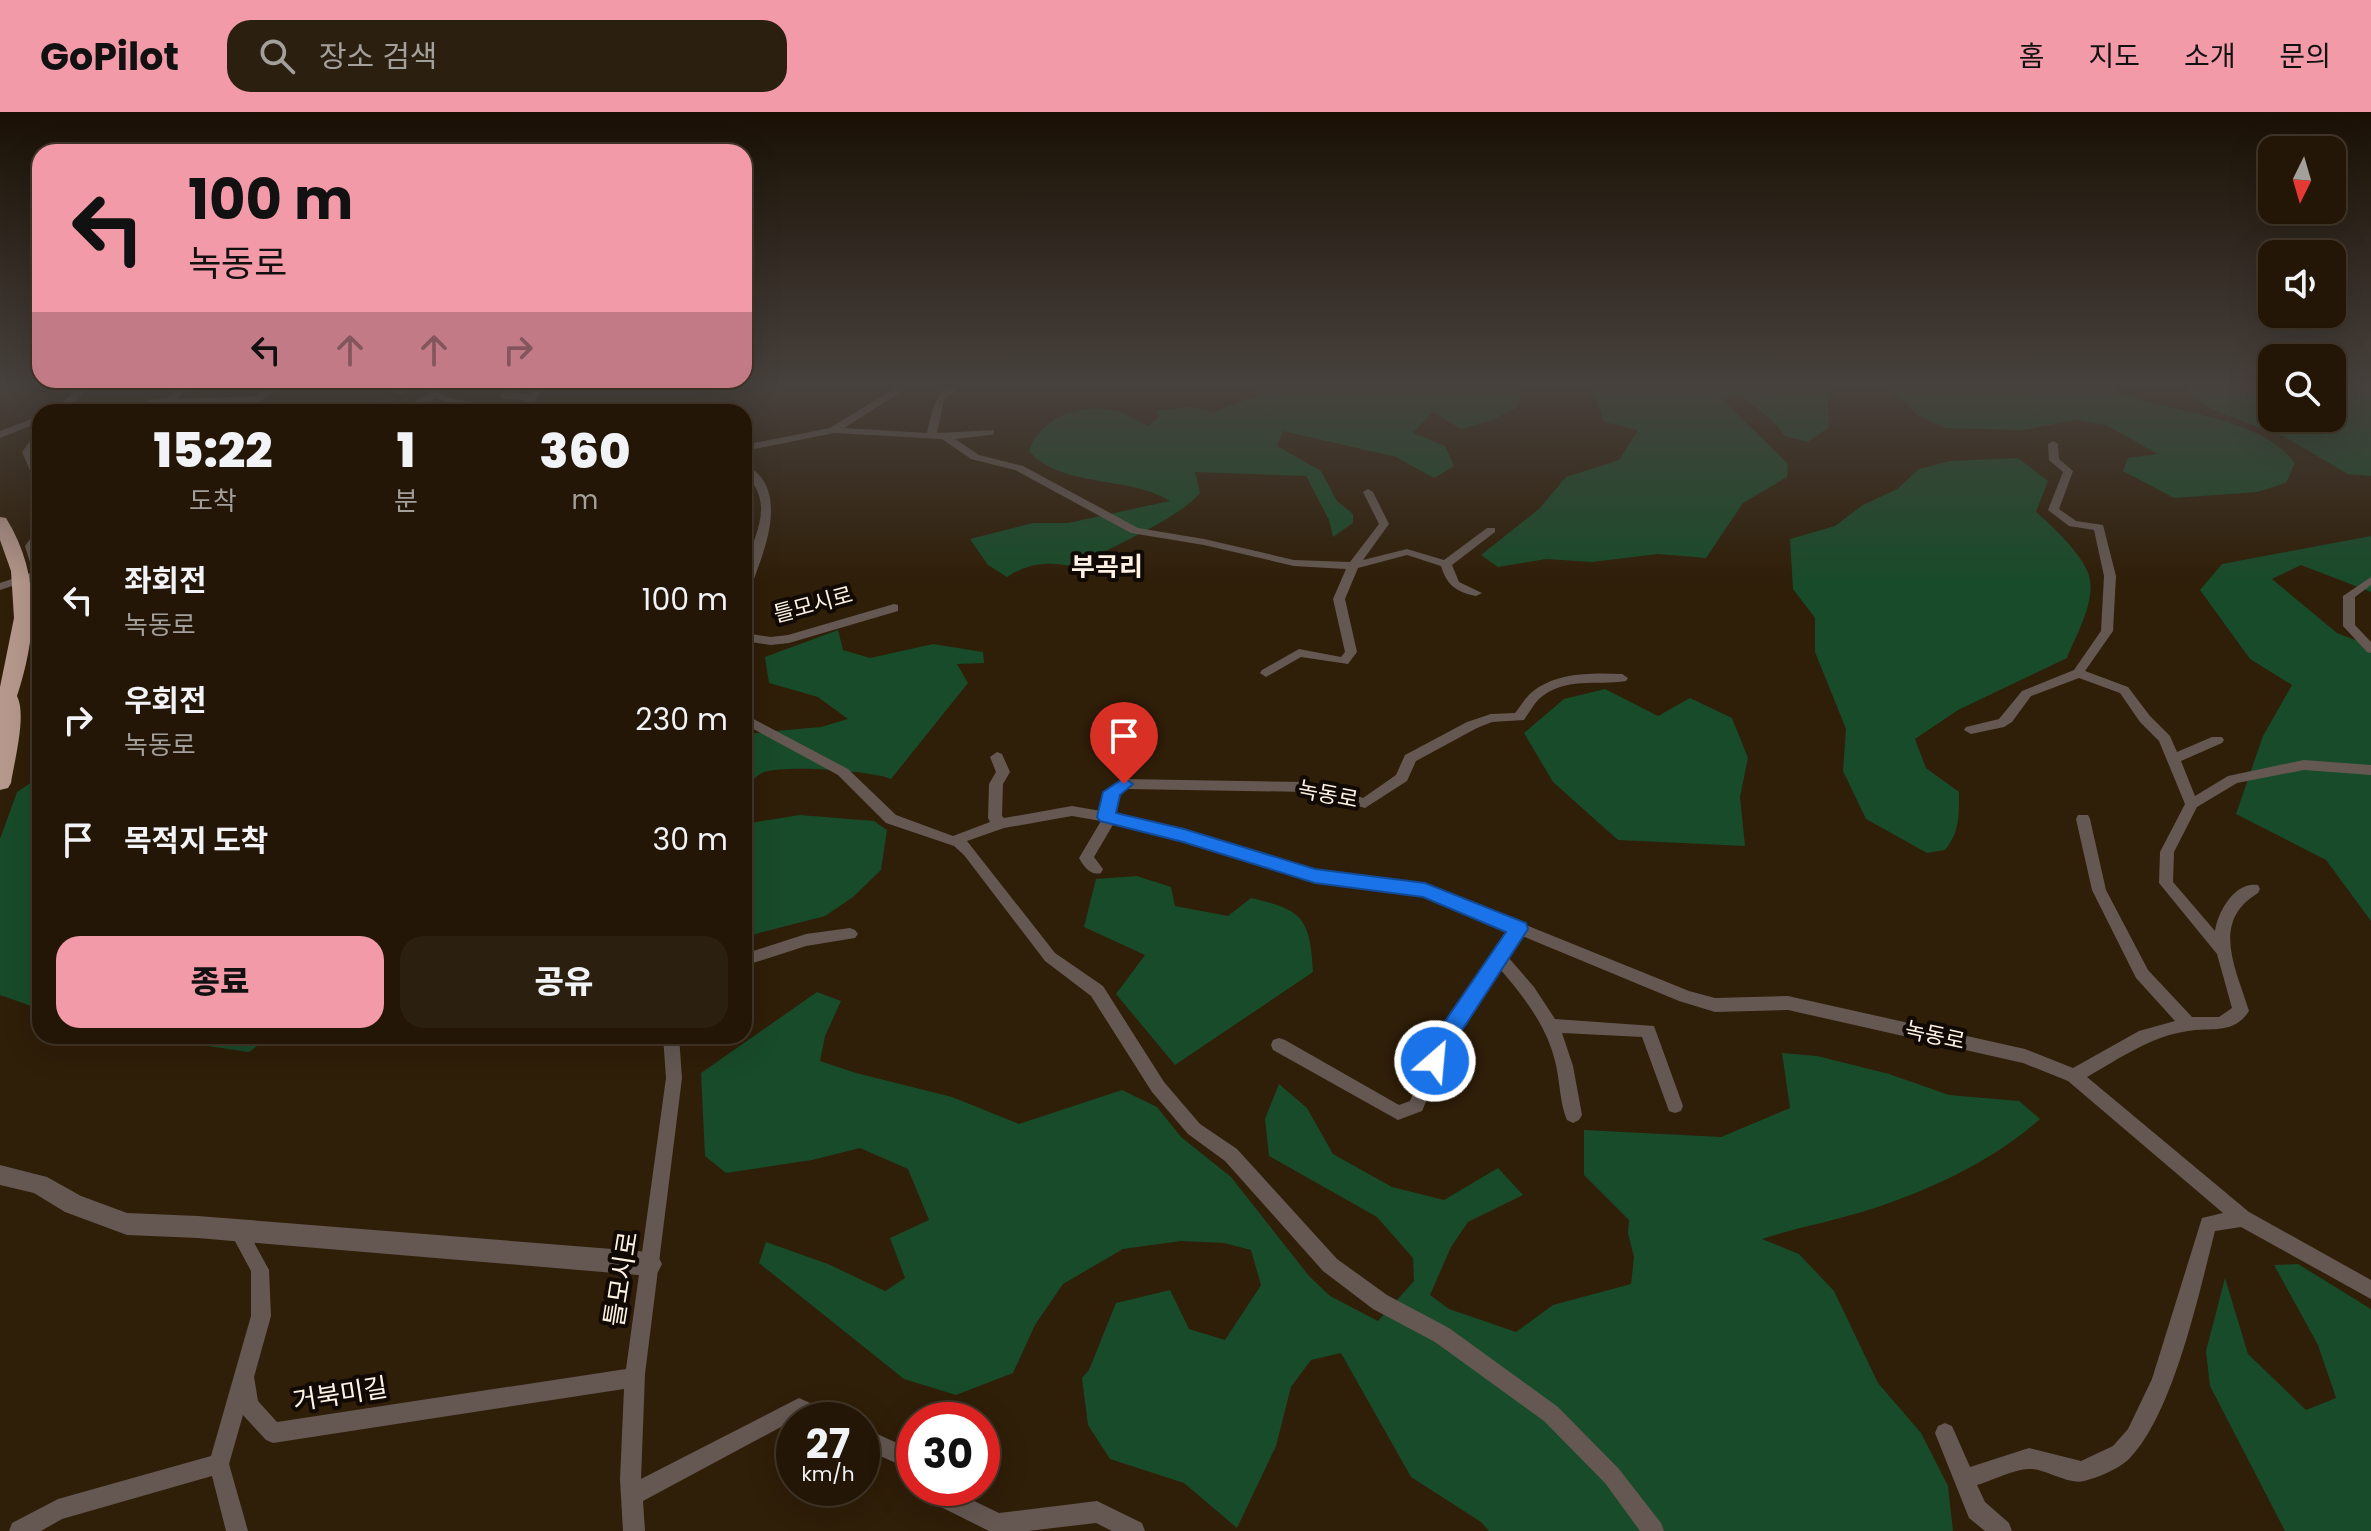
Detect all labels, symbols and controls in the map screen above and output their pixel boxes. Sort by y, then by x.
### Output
search box [227,20,787,92]
text: GoPilot [40,30,179,83]
icon: search [255,34,299,78]
text: 장소 검색 [319,35,437,78]
text: 홈 [2019,37,2044,76]
text: 지도 [2088,37,2140,76]
text: 소개 [2184,37,2235,76]
text: 문의 [2279,37,2331,76]
north arrow [2258,136,2346,224]
map controls [2258,136,2346,432]
text: 100 m [188,160,353,239]
icon: left [56,176,160,280]
text: 녹동로 [188,238,287,289]
button: sound [2258,240,2346,328]
icon: left [244,328,288,372]
icon: ahead [328,328,372,372]
icon: ahead [412,328,456,372]
icon: right [496,328,540,372]
button: search [2258,344,2346,432]
text: 15:22 [153,417,273,484]
text: 1 [397,417,415,484]
text: 360 [539,418,631,485]
text: m [572,482,598,518]
text: 도착 [189,483,237,519]
text: 분 [394,483,418,519]
district label: 부곡리 [1071,549,1143,585]
text: 좌회전 [124,559,207,602]
icon: left [56,578,100,622]
text: 100 m [642,578,728,621]
street label: 틀모시로 [770,579,856,630]
text: 녹동로 [124,607,196,643]
text: 우회전 [124,679,207,722]
icon: right [56,698,100,742]
text: 230 m [635,698,728,741]
pin [1090,702,1158,784]
icon: arrive [1102,714,1146,758]
text: 녹동로 [124,727,196,763]
street label: 녹동로 [1295,773,1361,816]
icon: arrive [56,818,100,862]
text: 30 m [653,818,728,861]
text: 목적지 도착 [124,819,268,862]
button: 종료 [56,936,384,1028]
button: 공유 [400,936,728,1028]
street label: 녹동로 [1902,1014,1968,1057]
position arrow [1393,1019,1477,1103]
street label: 틀모시로 [596,1229,646,1329]
street label: 거북미길 [290,1369,390,1419]
speed limit sign: 30 [896,1402,1000,1506]
text: 27 [806,1416,850,1472]
text: km/h [801,1460,855,1488]

